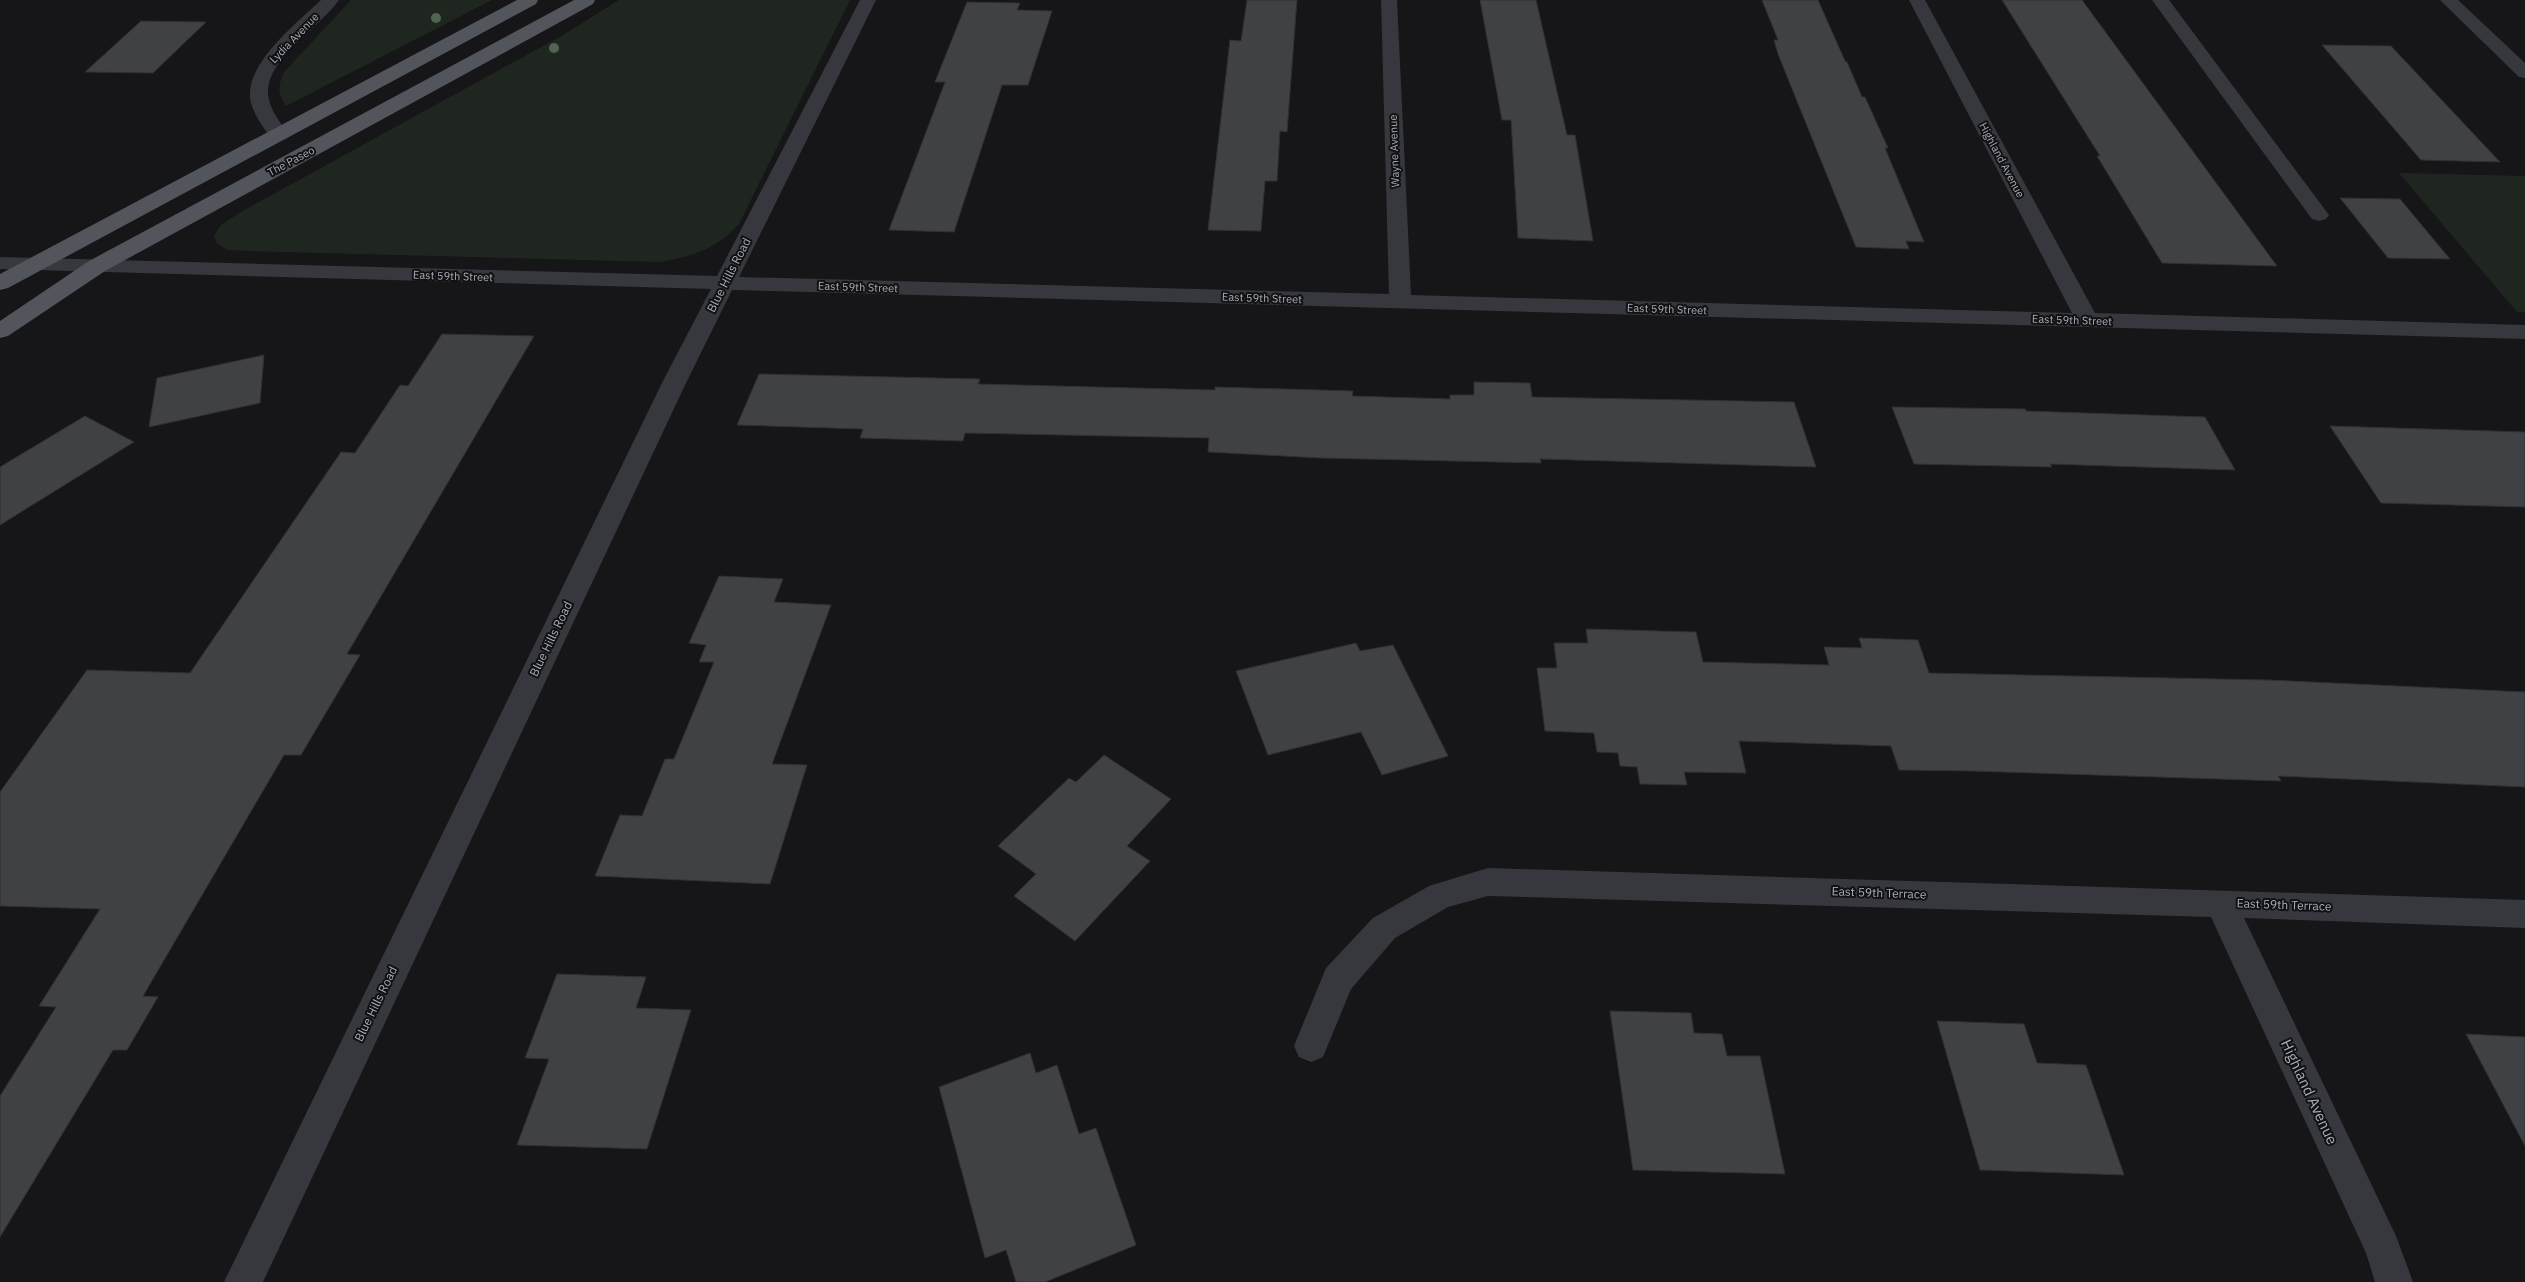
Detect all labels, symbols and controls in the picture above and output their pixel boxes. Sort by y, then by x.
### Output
street label: Lydia Avenue [266,10,322,66]
street label: Wayne Avenue [1386,114,1402,188]
street label: Highland Avenue [1976,120,2028,200]
street label: The Paseo [265,143,317,179]
street label: Blue Hills Road [703,235,754,315]
street label: East 59th Street [413,268,493,284]
street label: East 59th Street [818,279,898,295]
street label: East 59th Street [1222,290,1302,306]
street label: East 59th Street [1627,301,1707,317]
street label: East 59th Street [2032,312,2112,328]
street label: Blue Hills Road [526,599,575,679]
street label: East 59th Terrace [1831,883,1927,902]
street label: East 59th Terrace [2236,895,2332,914]
street label: Blue Hills Road [351,964,400,1044]
street label: Highland Avenue [2277,1036,2342,1147]

